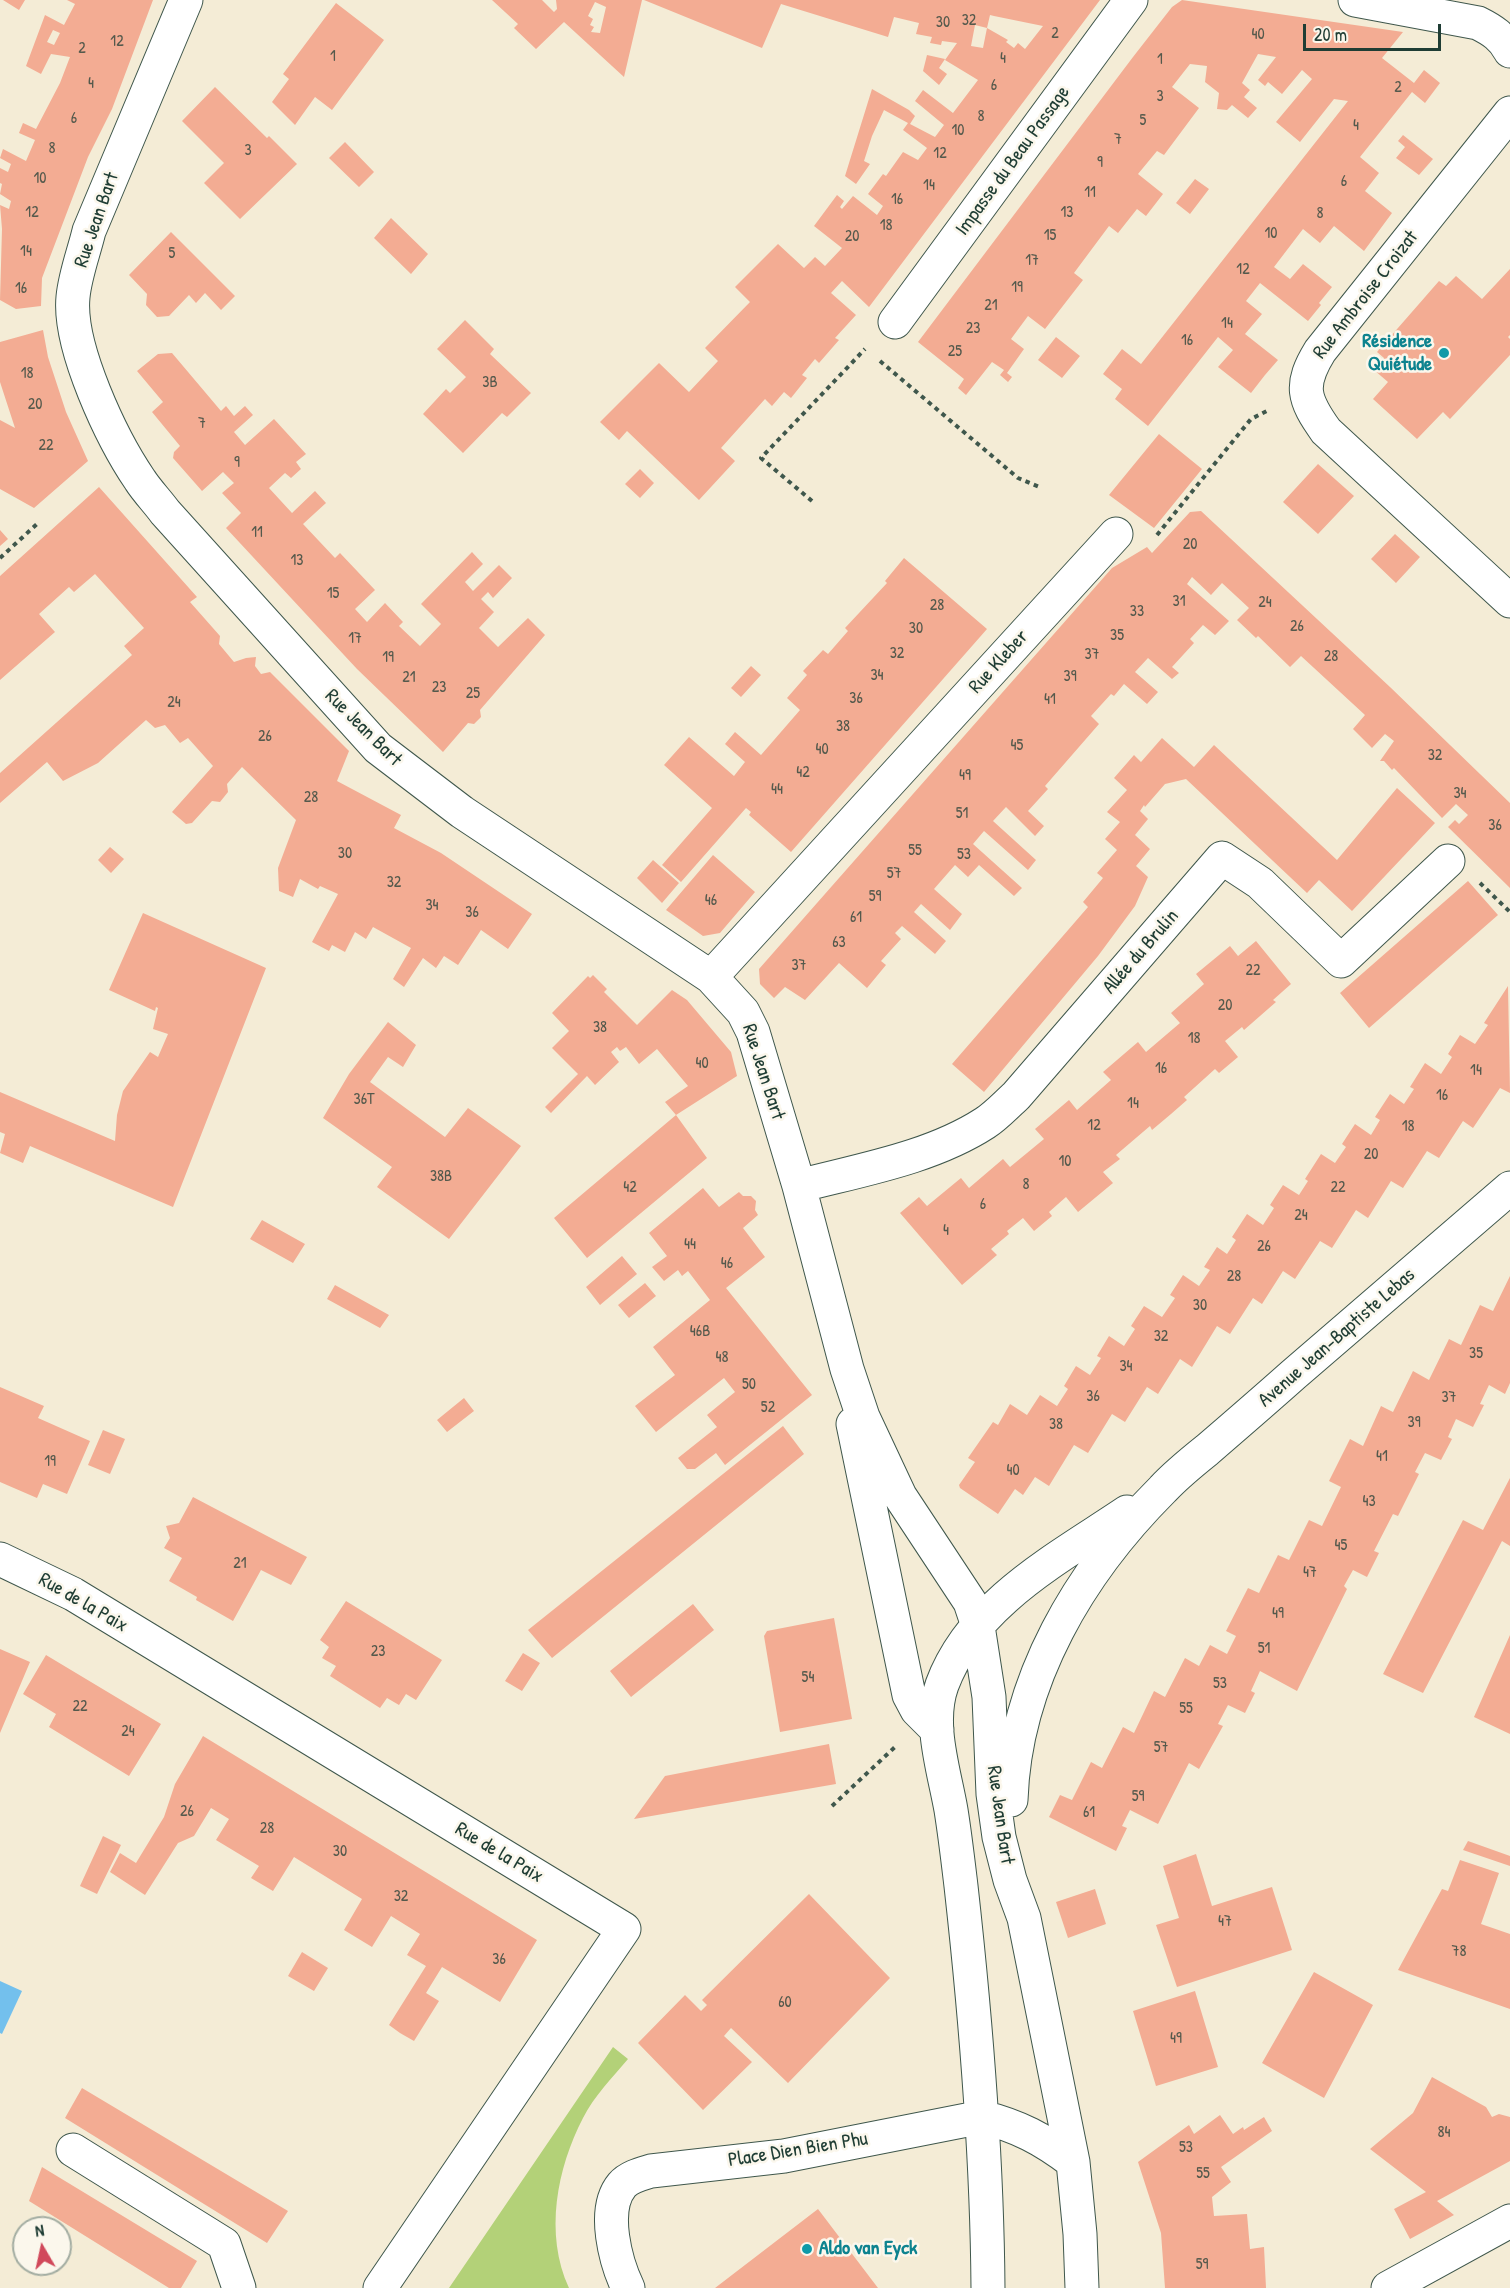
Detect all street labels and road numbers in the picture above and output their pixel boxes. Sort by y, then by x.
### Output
street label: Impasse du Beau Passage [951,81,1075,241]
street label: Rue Jean Bart [70,169,124,271]
street label: Rue Ambroise Croizat [1308,226,1424,364]
street label: Rue Kleber [964,625,1034,699]
street label: Rue Jean Bart [319,684,407,772]
street label: Allée du Brulin [1098,905,1184,999]
street label: Rue Jean Bart [736,1021,790,1123]
street label: Avenue Jean-Baptiste Lebas [1254,1263,1420,1413]
street label: Rue de la Paix [34,1568,132,1638]
street label: Rue Jean Bart [981,1764,1019,1866]
street label: Rue de la Paix [451,1817,547,1889]
street label: Place Dien Bien Phu [727,2127,869,2173]

